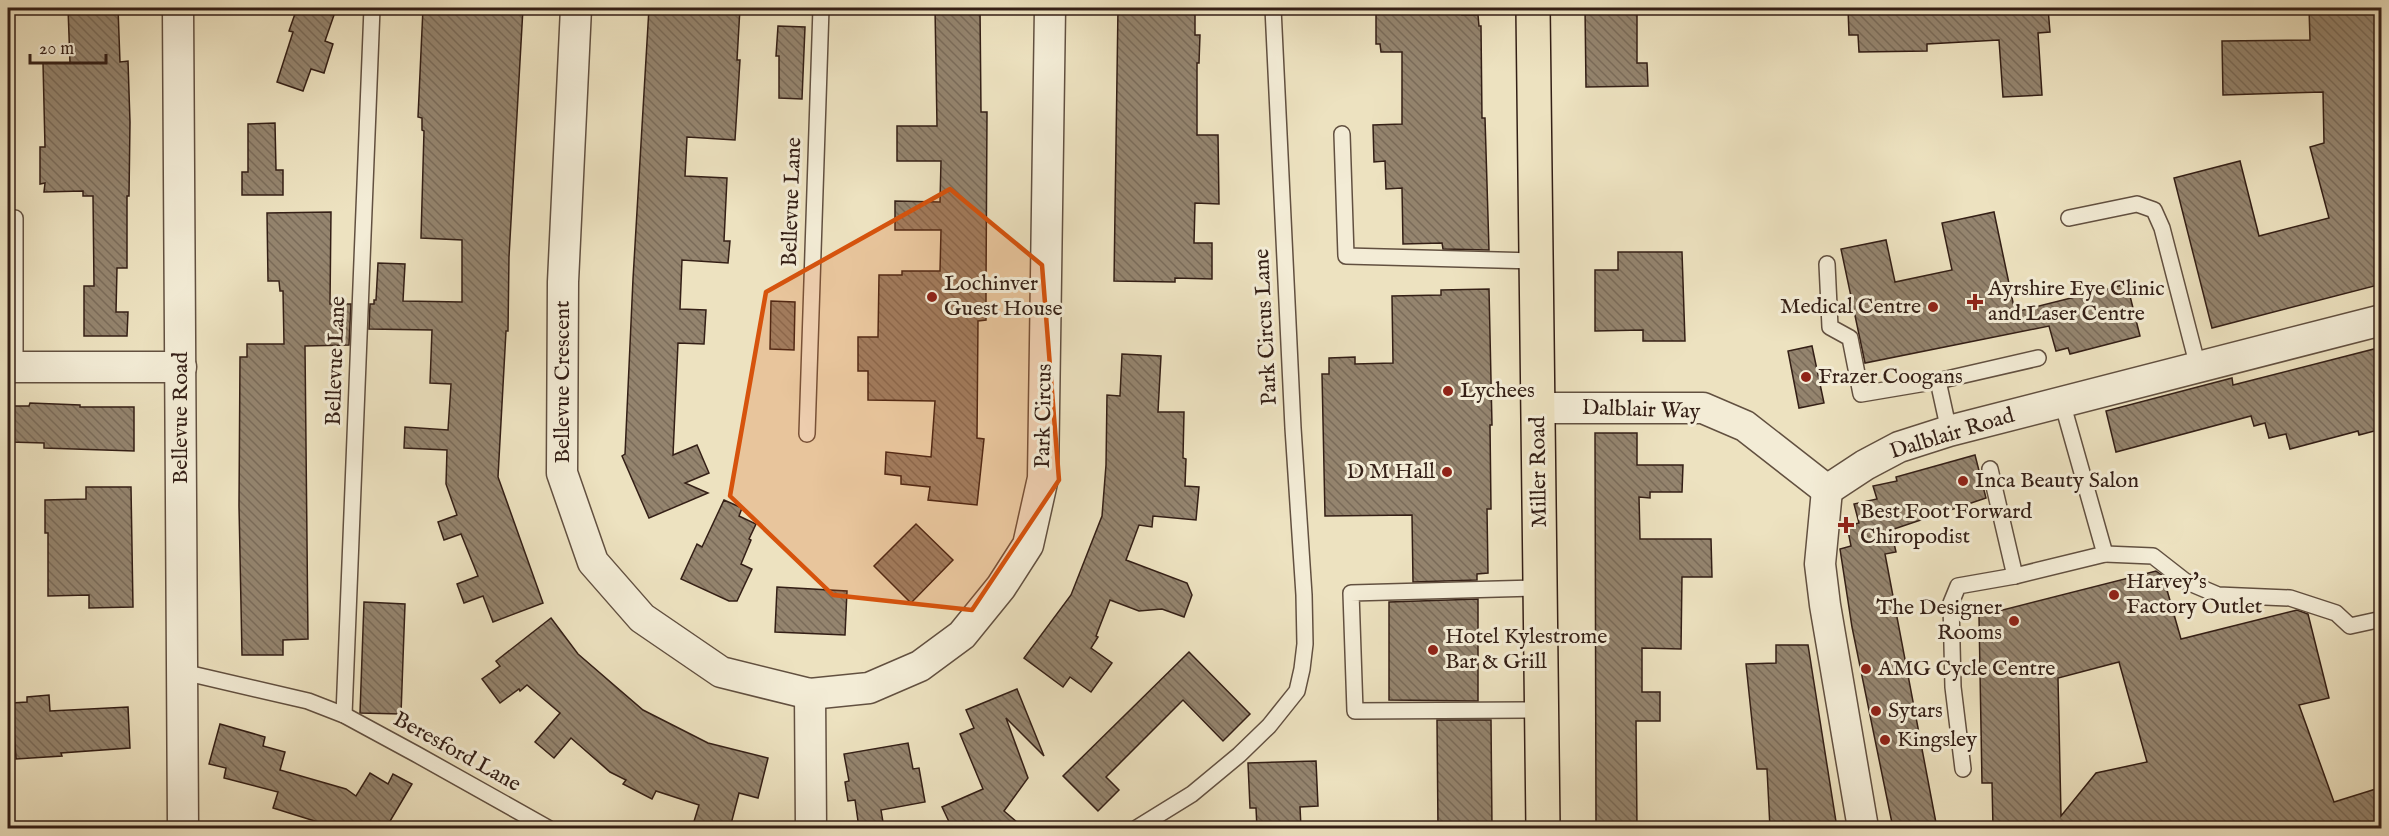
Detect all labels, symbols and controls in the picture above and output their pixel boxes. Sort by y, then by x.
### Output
scale bar [30,27,106,65]
text: 20 m [39,38,74,61]
street label: Bellevue Lane [776,137,808,267]
street label: Park Circus Lane [1248,248,1284,406]
place label: Lochinver Guest House [944,270,1063,323]
place label: Ayrshire Eye Clinic and Laser Centre [1987,275,2165,328]
marker: Lochinver Guest House [925,290,939,304]
place label: Medical Centre [1780,293,1921,321]
marker: Ayrshire Eye Clinic and Laser Centre [1966,293,1984,311]
street label: Bellevue Lane [320,296,352,426]
street label: Bellevue Crescent [549,300,577,464]
marker: Medical Centre [1926,300,1940,314]
street label: Bellevue Road [167,351,195,484]
street label: Park Circus [1029,363,1059,469]
place label: Frazer Coogans [1818,363,1963,391]
marker: Frazer Coogans [1799,370,1813,384]
place label: Lychees [1460,377,1535,405]
marker: Lychees [1441,384,1455,398]
street label: Dalblair Way [1581,394,1701,426]
street label: Dalblair Road [1886,402,2018,466]
street label: Miller Road [1524,416,1554,528]
place label: D M Hall [1347,458,1435,486]
marker: D M Hall [1440,465,1454,479]
place label: Inca Beauty Salon [1975,467,2139,495]
marker: Inca Beauty Salon [1956,474,1970,488]
place label: Best Foot Forward Chiropodist [1860,498,2032,551]
marker: Best Foot Forward Chiropodist [1837,516,1855,534]
place label: Harvey's Factory Outlet [2126,568,2263,621]
marker: Harvey's Factory Outlet [2107,588,2121,602]
place label: The Designer Rooms [1876,594,2002,647]
marker: The Designer Rooms [2007,614,2021,628]
place label: Hotel Kylestrome Bar & Grill [1445,623,1607,676]
marker: Hotel Kylestrome Bar & Grill [1426,643,1440,657]
place label: AMG Cycle Centre [1877,655,2055,683]
marker: AMG Cycle Centre [1859,662,1873,676]
place label: Sytars [1888,697,1943,725]
marker: Sytars [1869,704,1883,718]
street label: Beresford Lane [388,705,526,799]
place label: Kingsley [1897,726,1977,754]
marker: Kingsley [1878,733,1892,747]

